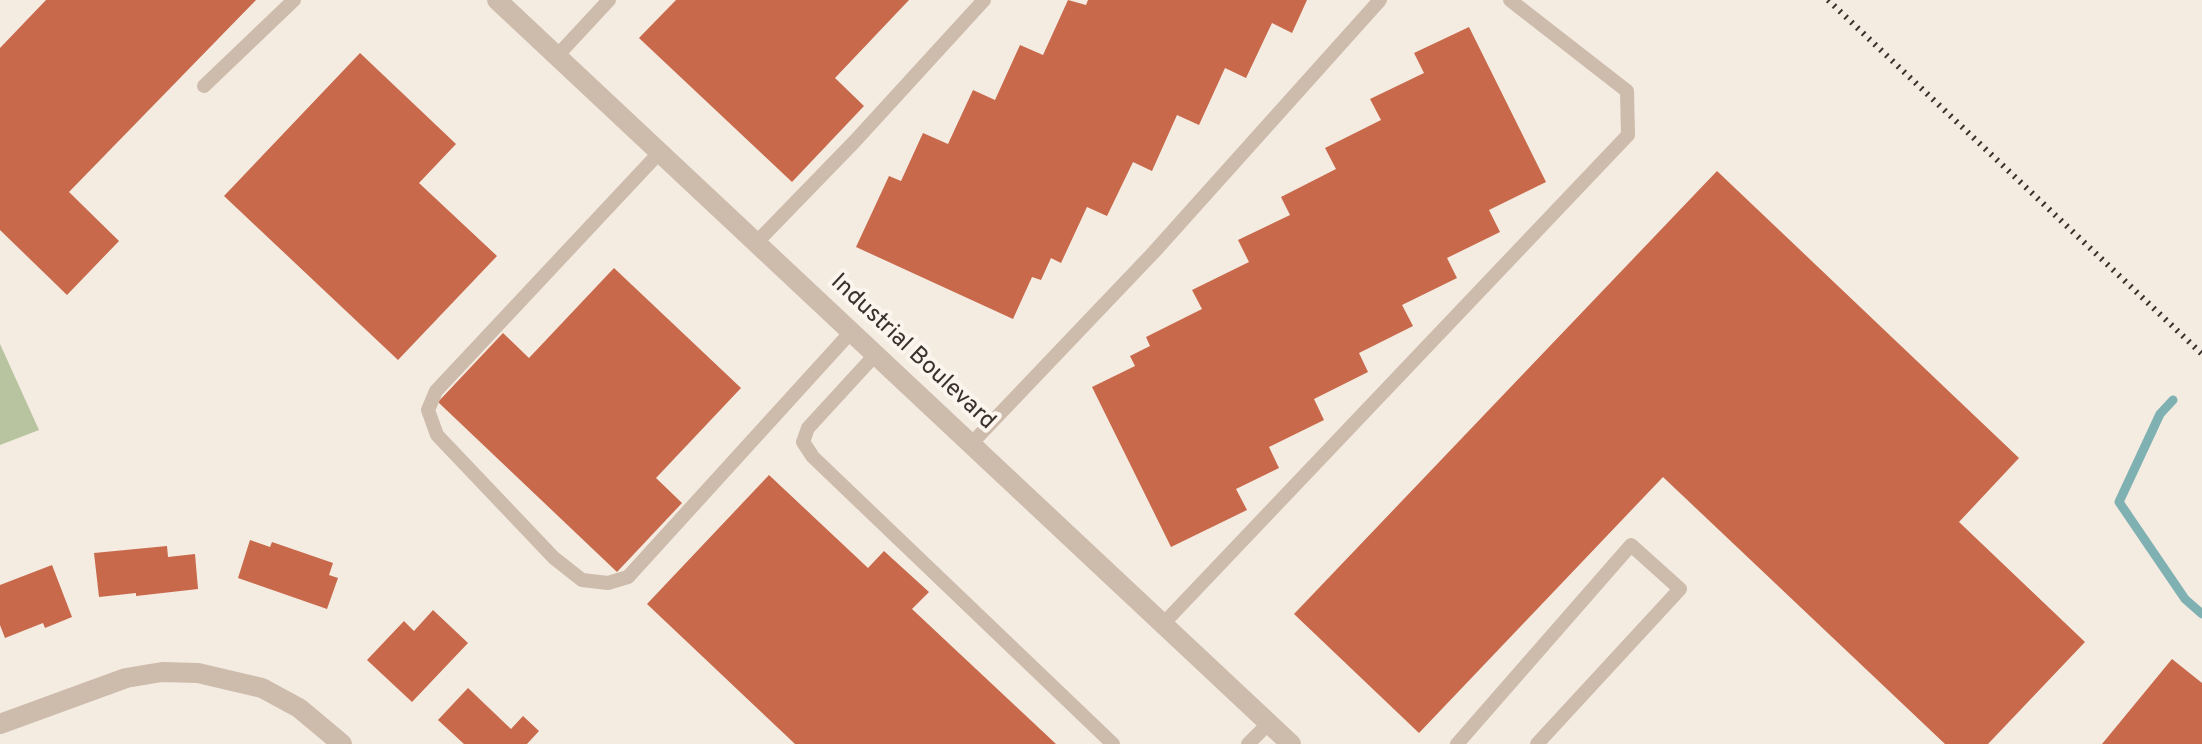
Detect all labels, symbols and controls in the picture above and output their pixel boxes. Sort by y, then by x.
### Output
street label: Industrial Boulevard [823,269,1001,437]

